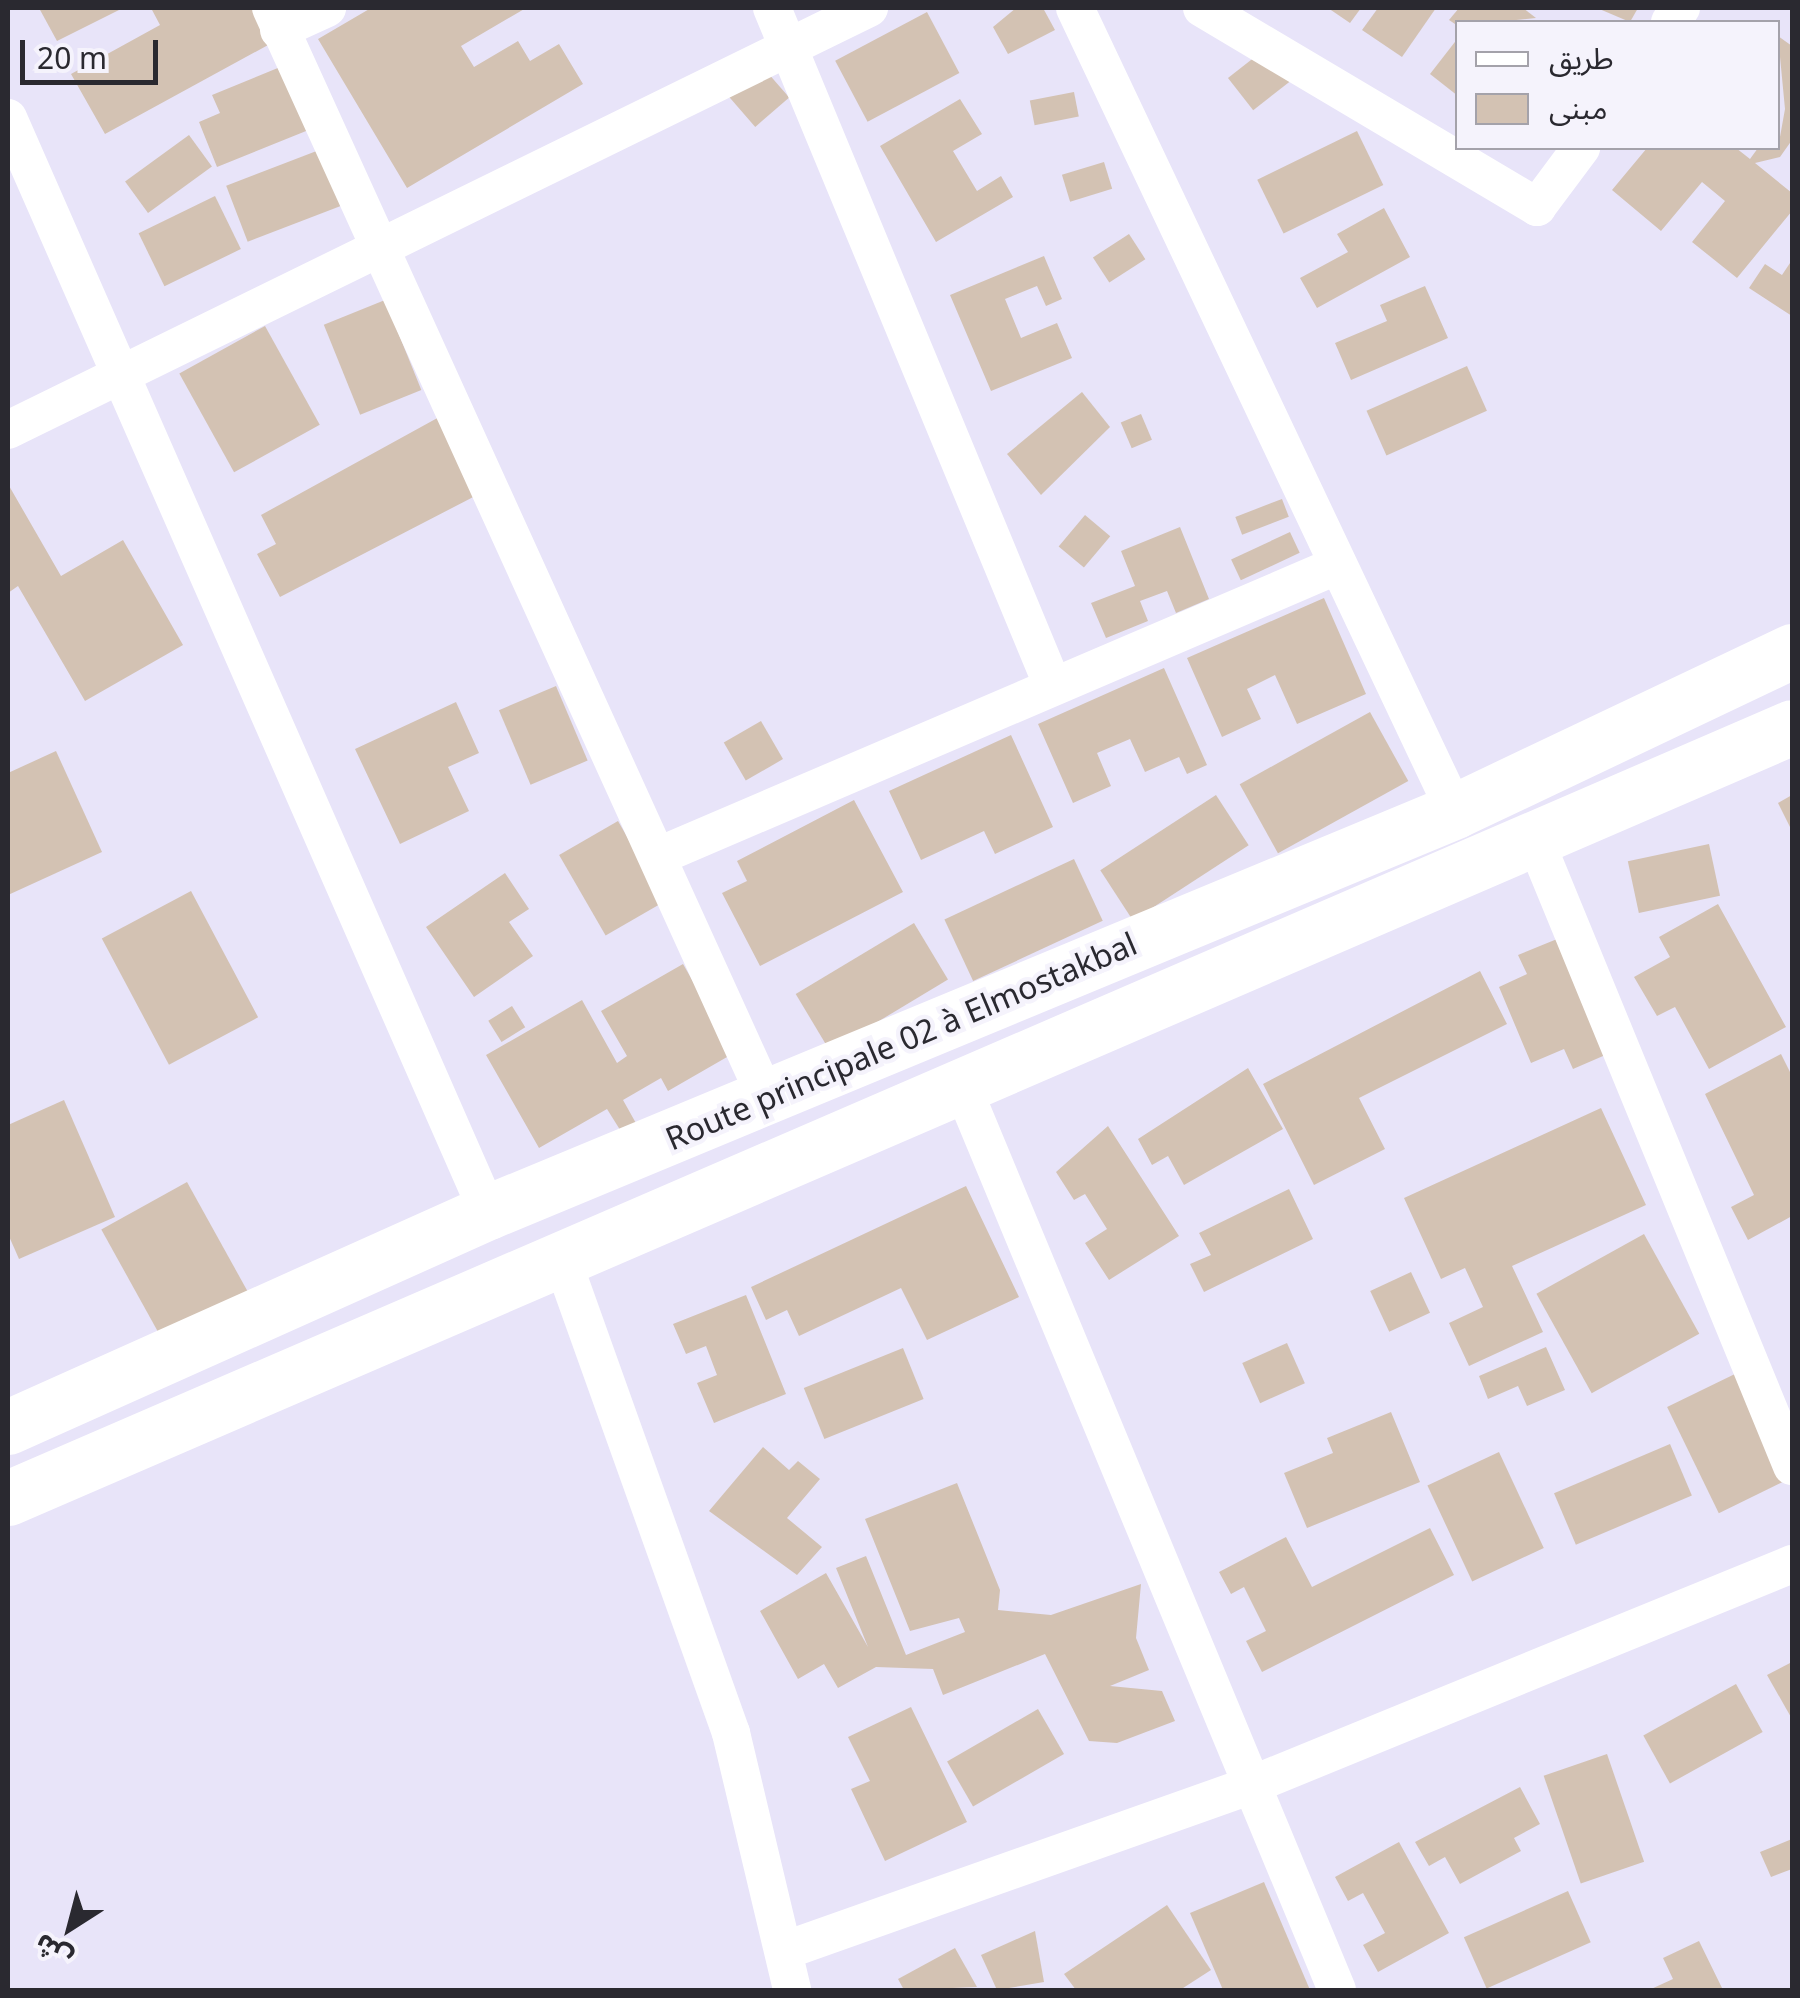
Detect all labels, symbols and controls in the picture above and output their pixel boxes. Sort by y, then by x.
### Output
scale bar [25,20,162,82]
legend [1455,20,1780,150]
text: 20 m [37,37,107,78]
text: طريق [1549,37,1614,78]
text: مبنى [1549,87,1607,128]
street label: Route principale 02 à Elmostakbal [660,924,1142,1158]
north arrow [20,1878,120,1978]
text: ش [26,1926,79,1979]

